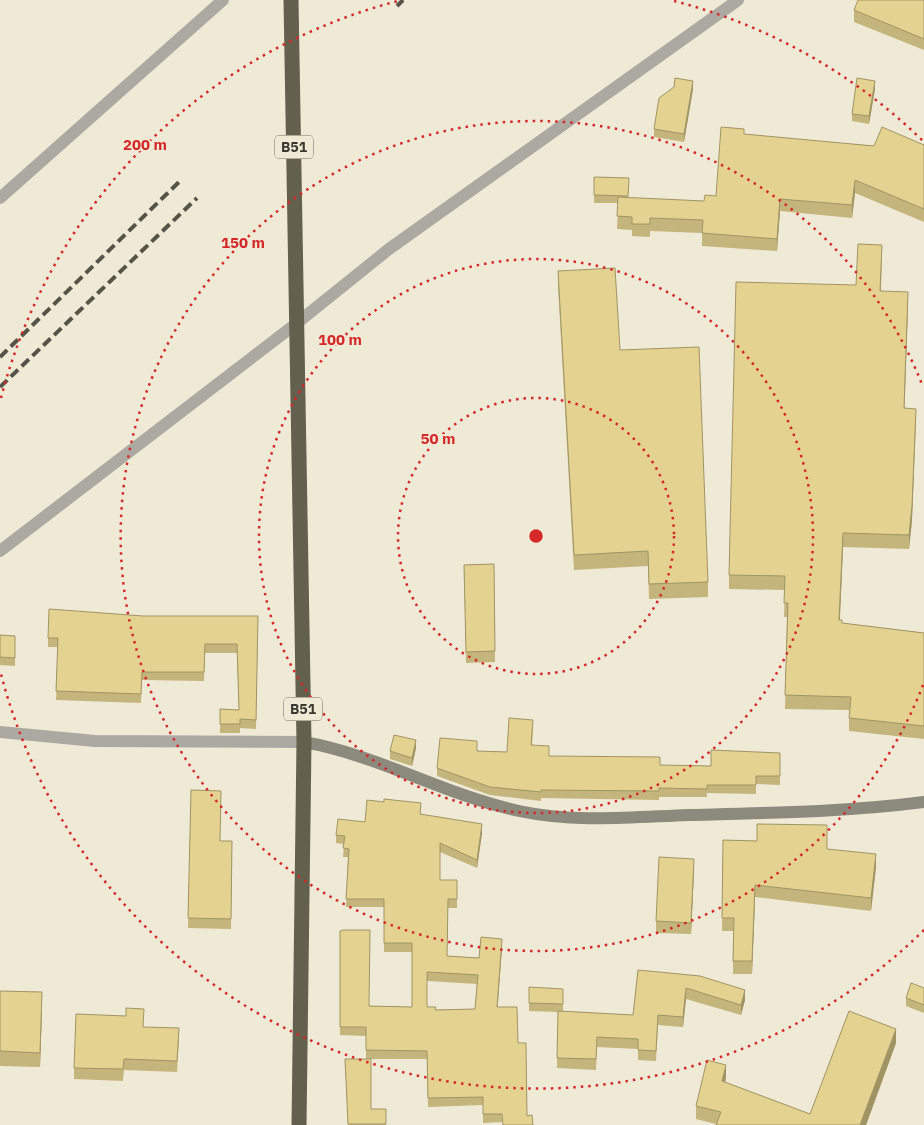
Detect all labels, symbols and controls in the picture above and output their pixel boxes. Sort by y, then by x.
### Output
text: 200 m [123,135,167,154]
road number: B51 [275,136,313,158]
text: 150 m [221,233,265,252]
text: 100 m [318,330,362,349]
text: 50 m [421,429,455,448]
centre of rings [527,527,545,545]
road number: B51 [284,698,322,721]

